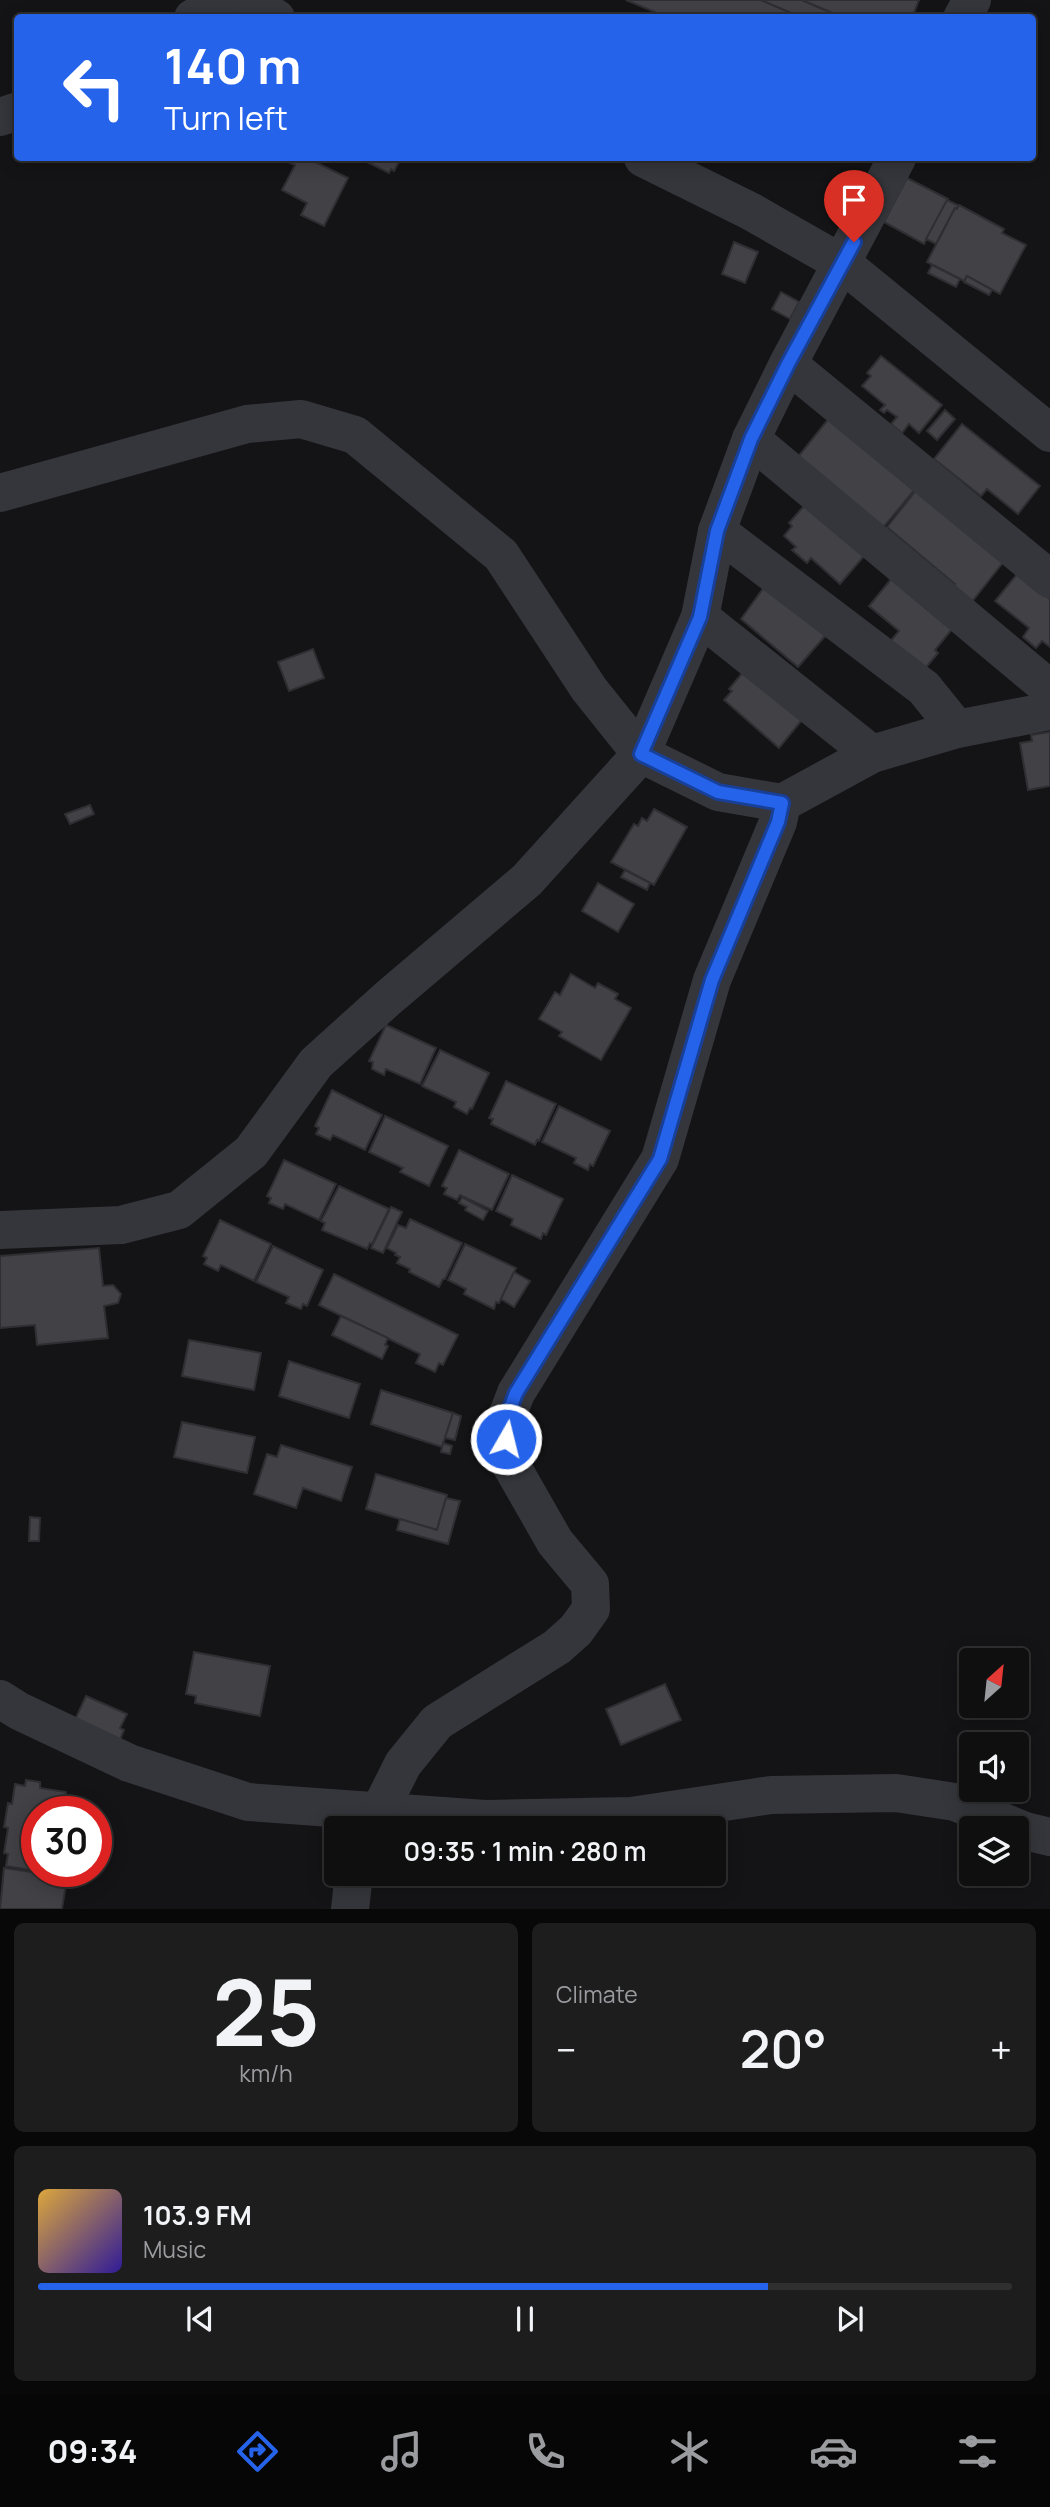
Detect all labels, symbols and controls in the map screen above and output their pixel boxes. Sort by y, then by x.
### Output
text: 140 m [164,32,301,99]
icon: left [49,42,140,133]
text: Turn left [164,96,288,140]
pin [824,170,884,242]
icon: arrive [835,181,873,219]
position arrow [469,1402,543,1476]
north arrow [959,1648,1029,1718]
map controls [959,1648,1029,1886]
button: sound [959,1732,1029,1802]
speed limit sign: 30 [21,1796,112,1887]
button: layers [959,1816,1029,1886]
text: 09:35 · 1 min · 280 m [403,1833,647,1869]
text: 25 [212,1949,320,2073]
text: Climate [556,1978,638,2010]
text: 20° [740,2013,827,2084]
text: − [556,2023,577,2075]
text: + [990,2023,1012,2075]
text: km/h [239,2057,293,2089]
text: 103.9 FM [143,2197,252,2233]
text: Music [143,2233,206,2265]
icon: previous [181,2300,219,2338]
icon: pause [506,2300,544,2338]
icon: next [831,2300,869,2338]
icon: directions [233,2427,282,2476]
icon: music [377,2427,426,2476]
icon: phone [521,2427,570,2476]
icon: climate [665,2427,714,2476]
icon: car [809,2427,858,2476]
icon: filters [953,2427,1002,2476]
text: 09:34 [48,2429,138,2473]

